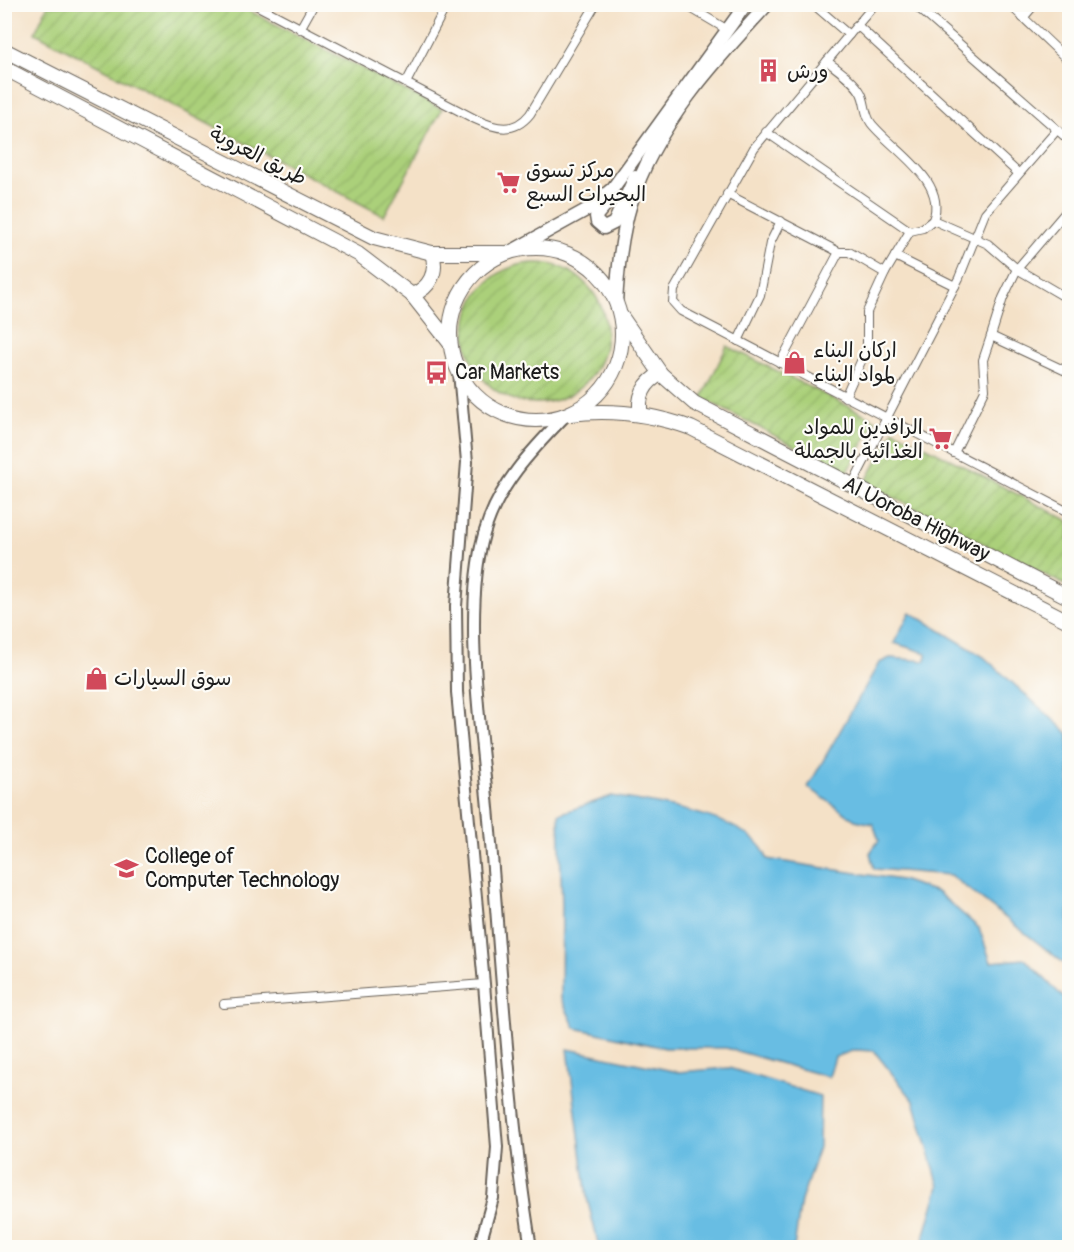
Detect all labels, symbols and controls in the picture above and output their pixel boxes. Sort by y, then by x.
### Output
building icon: ورش [756,58,782,84]
place label: ورش [787,58,828,85]
street label: طريق العروبة [205,120,311,192]
place label: مركز تسوق البحيرات السبع [526,157,646,209]
supermarket icon: مركز تسوق البحيرات السبع [495,169,521,195]
place label: اركان البناء لمواد البناء [813,337,897,388]
shop icon: اركان البناء لمواد البناء [782,349,808,375]
bus stop icon: Car Markets [424,359,450,385]
place label: Car Markets [455,359,560,386]
place label: الرافدين للمواد الغذائية بالجملة [795,414,923,465]
supermarket icon: الرافدين للمواد الغذائية بالجملة [928,426,954,452]
street label: Al Uoroba Highway [838,470,994,568]
shop icon: سوق السيارات [83,665,109,691]
place label: سوق السيارات [114,665,232,692]
place label: College of Computer Technology [145,843,339,894]
school or university icon: College of Computer Technology [114,855,140,881]

